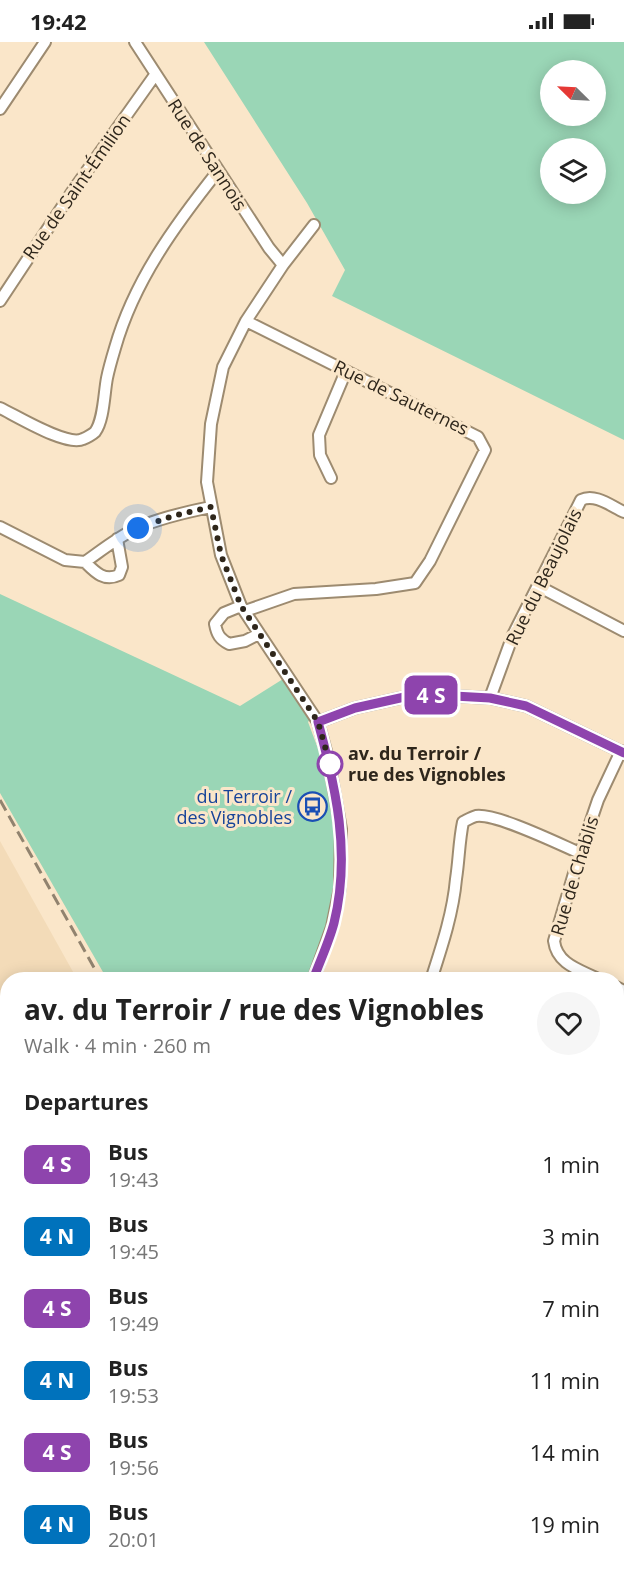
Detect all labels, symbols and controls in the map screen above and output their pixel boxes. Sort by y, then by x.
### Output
text: 19:42 [30,6,87,36]
north arrow [540,60,606,126]
map controls [540,60,606,204]
street label: Rue de Sannois [163,94,253,215]
street label: Rue de Saint-Émilion [17,109,135,264]
button: layers [540,138,606,204]
street label: Rue de Sauternes [330,354,473,440]
street label: Rue du Beaujolais [500,504,587,649]
your location [123,513,153,543]
line badge: 4 S [396,676,466,714]
text: 4 S [416,681,446,709]
place label: av. du Terroir / rue des Vignobles [348,741,506,786]
marker: av. du Terroir / rue des Vignobles [317,751,343,777]
place label: du Terroir / des Vignobles [176,784,292,829]
bus stop icon: du Terroir / des Vignobles [297,791,329,823]
street label: Rue de Chablis [544,813,604,938]
text: av. du Terroir / rue des Vignobles [24,990,484,1028]
button: heart [537,992,600,1055]
text: Walk · 4 min · 260 m [24,1032,211,1059]
text: Departures [24,1086,148,1116]
text: Bus [108,1136,148,1166]
text: 1 min [542,1149,600,1179]
text: 4 S [42,1150,72,1178]
text: 19:43 [108,1166,159,1193]
text: Bus [108,1208,148,1238]
text: 3 min [542,1221,600,1251]
text: 4 N [40,1222,74,1250]
text: 19:45 [108,1238,159,1265]
text: Bus [108,1280,148,1310]
text: 7 min [542,1293,600,1323]
text: 4 S [42,1294,72,1322]
text: 19:49 [108,1310,159,1337]
text: Bus [108,1352,148,1382]
text: 11 min [530,1365,600,1395]
text: 4 N [40,1366,74,1394]
text: 19:53 [108,1382,159,1409]
text: Bus [108,1424,148,1454]
text: 14 min [530,1437,600,1467]
text: 4 S [42,1438,72,1466]
text: 19:56 [108,1454,159,1481]
text: Bus [108,1496,148,1526]
text: 19 min [530,1509,600,1539]
text: 4 N [40,1510,74,1538]
text: 20:01 [108,1526,159,1553]

